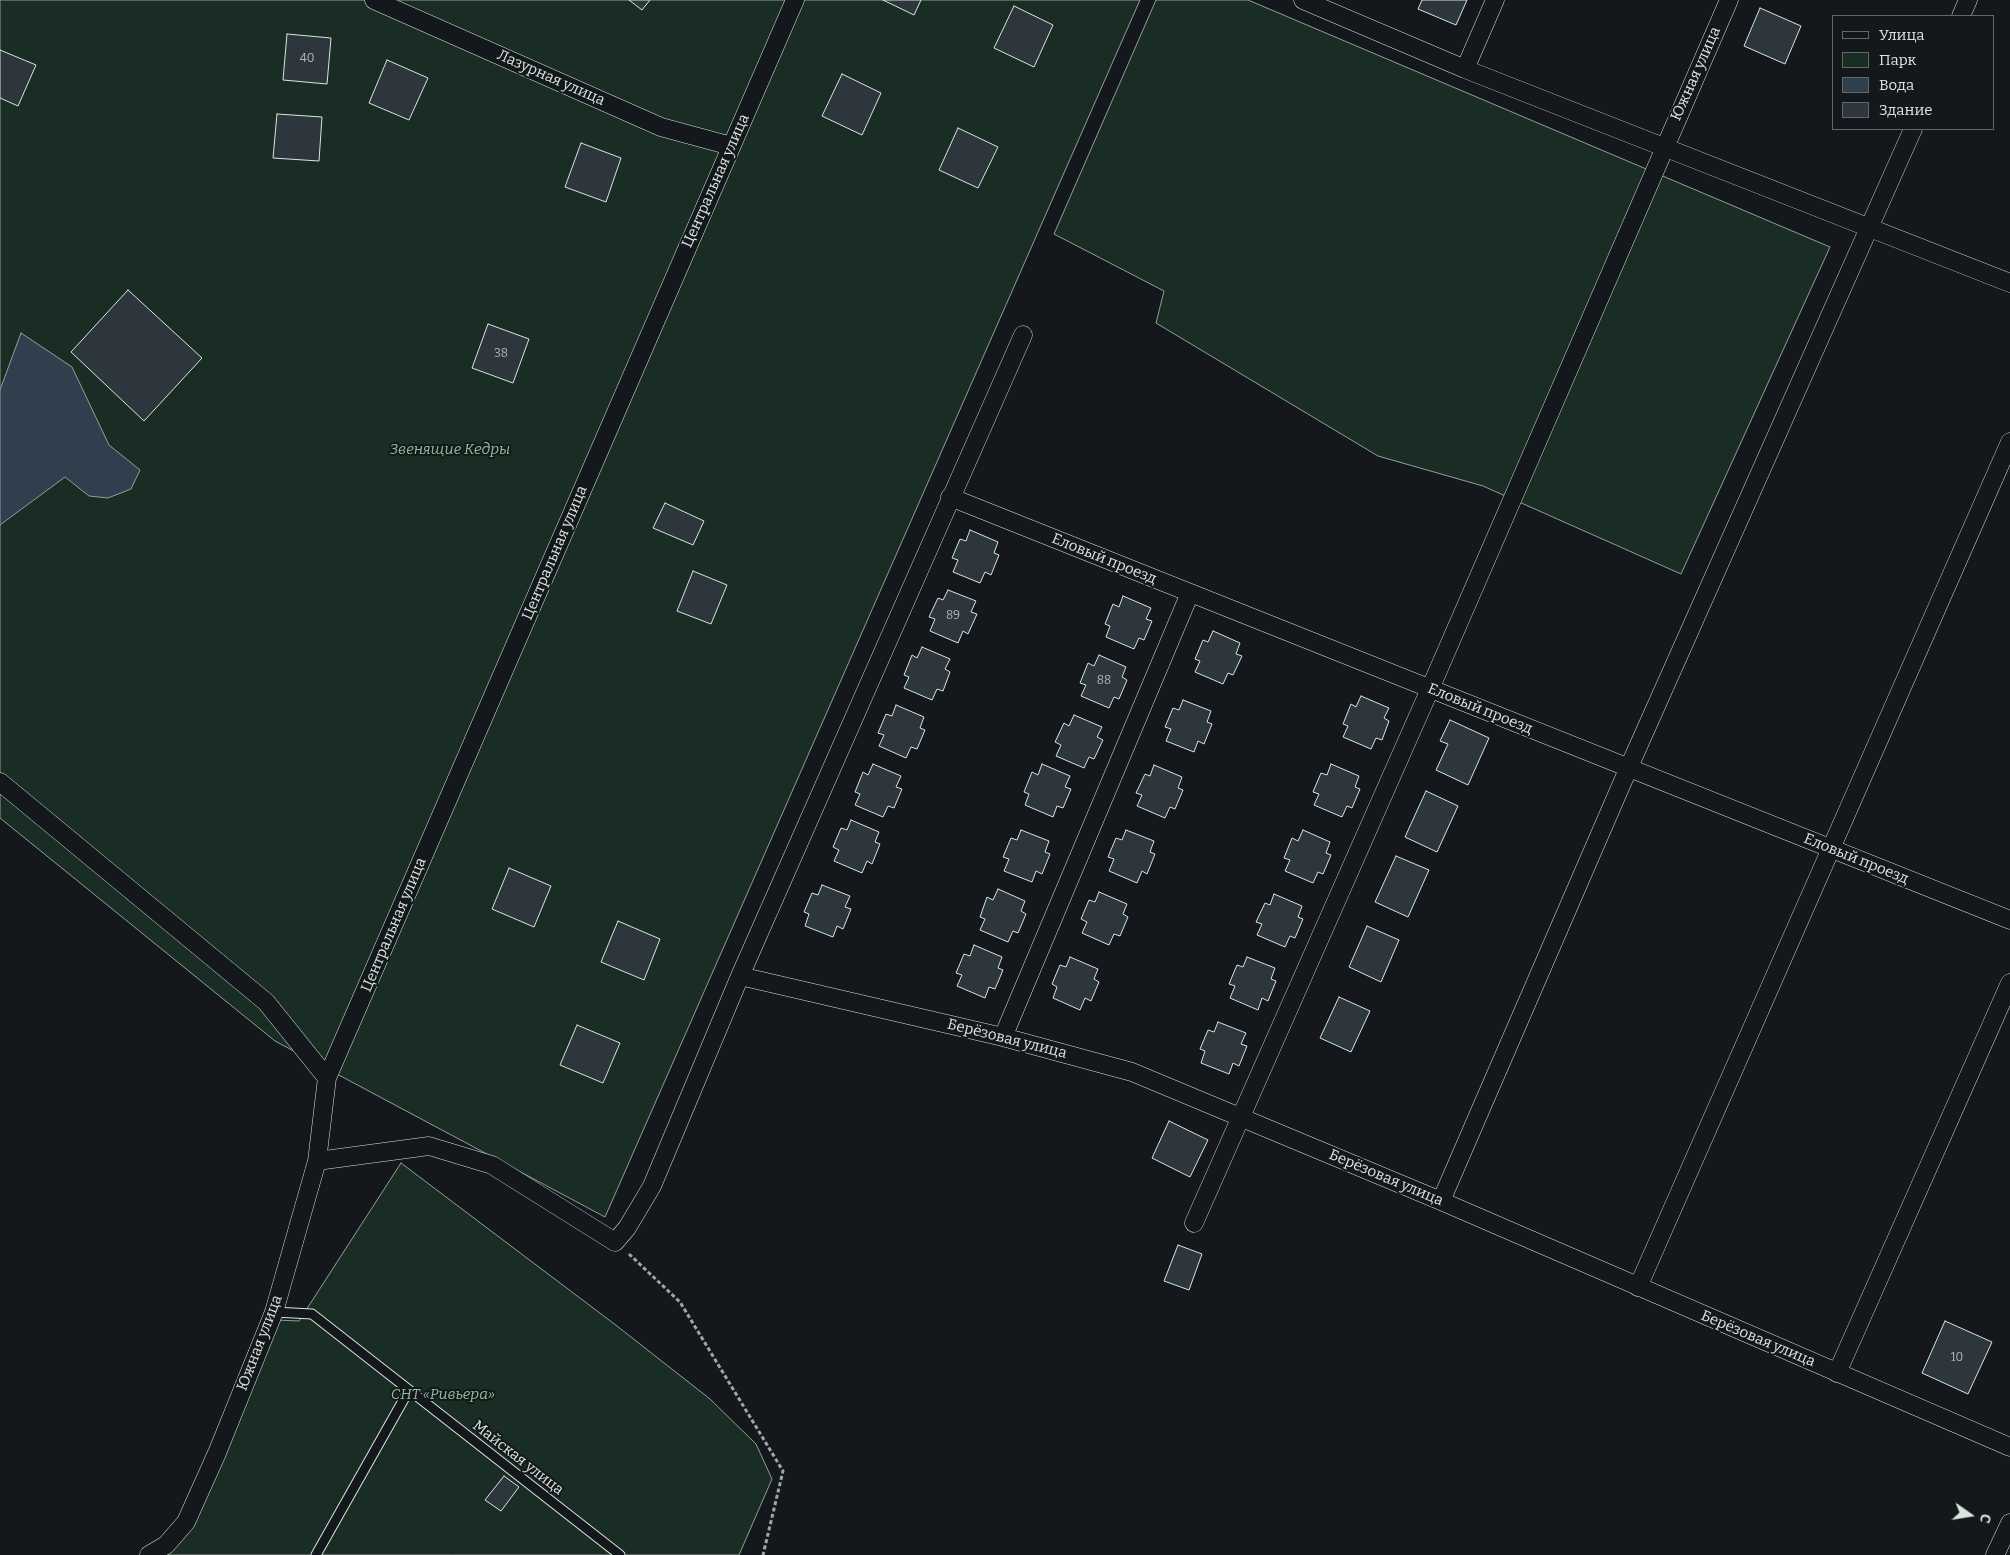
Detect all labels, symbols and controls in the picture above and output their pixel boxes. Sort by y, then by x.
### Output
legend [1832,15,1995,130]
street label: Южная улица [1667,24,1725,124]
text: Улица [1879,26,1925,44]
street label: Лазурная улица [494,46,608,110]
text: Парк [1879,51,1916,69]
house number: 40 [300,52,314,66]
text: Вода [1879,76,1914,94]
text: Здание [1879,101,1933,119]
street label: Центральная улица [678,111,754,251]
house number: 38 [494,347,508,361]
park label: Звенящие Кедры [390,441,510,459]
street label: Центральная улица [518,483,592,623]
street label: Еловый проезд [1049,530,1159,588]
house number: 89 [946,609,960,623]
house number: 88 [1097,674,1111,688]
street label: Еловый проезд [1425,680,1535,738]
street label: Еловый проезд [1801,830,1911,888]
street label: Центральная улица [357,855,431,995]
street label: Берёзовая улица [945,1015,1069,1063]
street label: Берёзовая улица [1326,1146,1446,1210]
street label: Южная улица [233,1293,287,1393]
street label: Берёзовая улица [1698,1307,1818,1371]
house number: 10 [1951,1351,1963,1365]
park label: СНТ «Ривьера» [391,1386,495,1404]
street label: Майская улица [469,1417,567,1499]
north arrow [1945,1490,1995,1540]
text: С [1976,1512,1994,1525]

